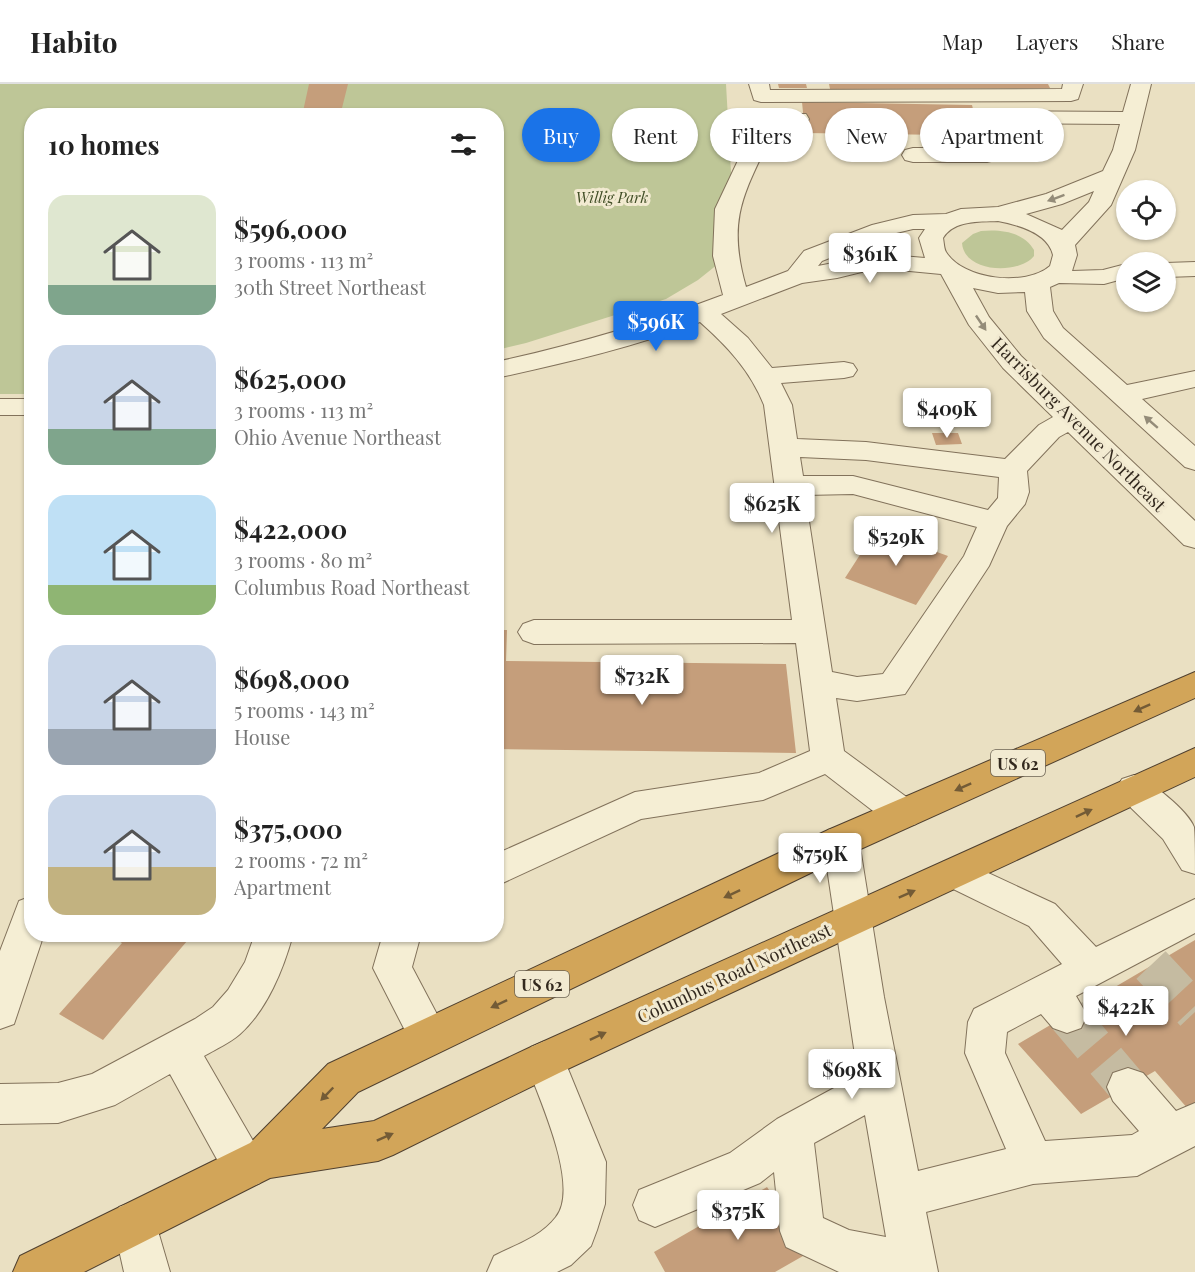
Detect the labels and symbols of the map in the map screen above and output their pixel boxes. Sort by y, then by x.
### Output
park label: Willig Park [576,187,648,207]
one-way arrow [1047,193,1065,203]
pin: $361K [828,233,912,284]
pin: $596K [614,301,698,352]
one-way arrow [975,315,986,331]
street label: Harrisburg Avenue Northeast [987,332,1172,517]
pin: $409K [905,388,989,439]
one-way arrow [1144,416,1159,429]
pin: $625K [730,483,814,534]
pin: $529K [854,516,938,567]
pin: $732K [600,655,684,706]
one-way arrow [1133,703,1150,712]
road number: US 62 [991,750,1045,776]
one-way arrow [954,782,972,792]
one-way arrow [1076,808,1093,817]
pin: $759K [778,833,862,884]
one-way arrow [723,889,740,898]
one-way arrow [898,889,916,898]
street label: Columbus Road Northeast [633,917,836,1029]
road number: US 62 [515,971,569,997]
pin: $422K [1084,986,1168,1037]
one-way arrow [490,1000,507,1009]
one-way arrow [590,1031,607,1040]
pin: $698K [810,1049,894,1100]
one-way arrow [320,1087,334,1102]
one-way arrow [376,1132,394,1142]
pin: $375K [696,1190,780,1241]

